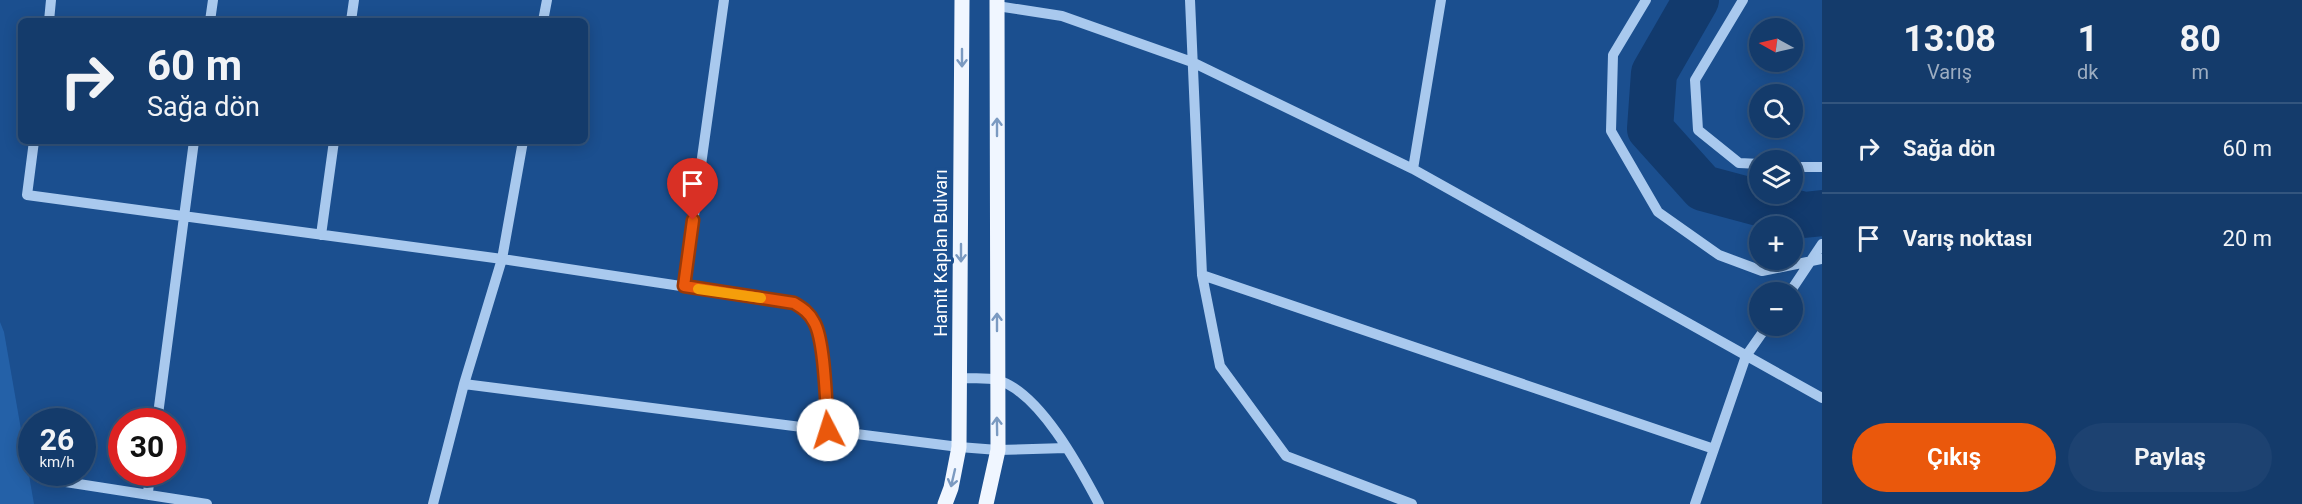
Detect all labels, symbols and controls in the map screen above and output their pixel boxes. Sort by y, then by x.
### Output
north arrow [1749,18,1803,72]
map controls [1749,18,1803,336]
text: 13:08 [1903,18,1996,60]
text: 1 [2077,18,2098,60]
text: 80 [2180,18,2221,60]
text: 60 m [147,41,242,90]
icon: right [48,42,126,120]
one-way arrow [956,48,968,68]
text: Varış [1927,60,1972,84]
text: dk [2077,60,2098,84]
text: m [2191,60,2209,84]
button: search [1749,84,1803,138]
text: Sağa dön [147,91,260,123]
one-way arrow [991,117,1003,137]
icon: right [1852,132,1885,165]
text: Sağa dön [1903,136,1995,161]
text: 60 m [2223,136,2272,161]
button: layers [1749,150,1803,204]
pin [667,158,718,220]
icon: arrive [676,167,709,200]
street label: Hamit Kaplan Bulvarı [930,169,951,337]
button: + [1749,216,1803,270]
icon: arrive [1852,222,1885,255]
text: Varış noktası [1903,226,2033,251]
text: 20 m [2223,226,2272,251]
one-way arrow [955,243,967,263]
button: − [1749,282,1803,336]
one-way arrow [991,312,1003,332]
position arrow [796,398,860,462]
speed limit sign: 30 [108,408,186,486]
one-way arrow [992,416,1003,436]
text: 26 [40,422,74,457]
button: Çıkış [1852,423,2056,492]
button: Paylaş [2068,423,2272,492]
text: km/h [39,453,75,471]
one-way arrow [947,468,959,487]

